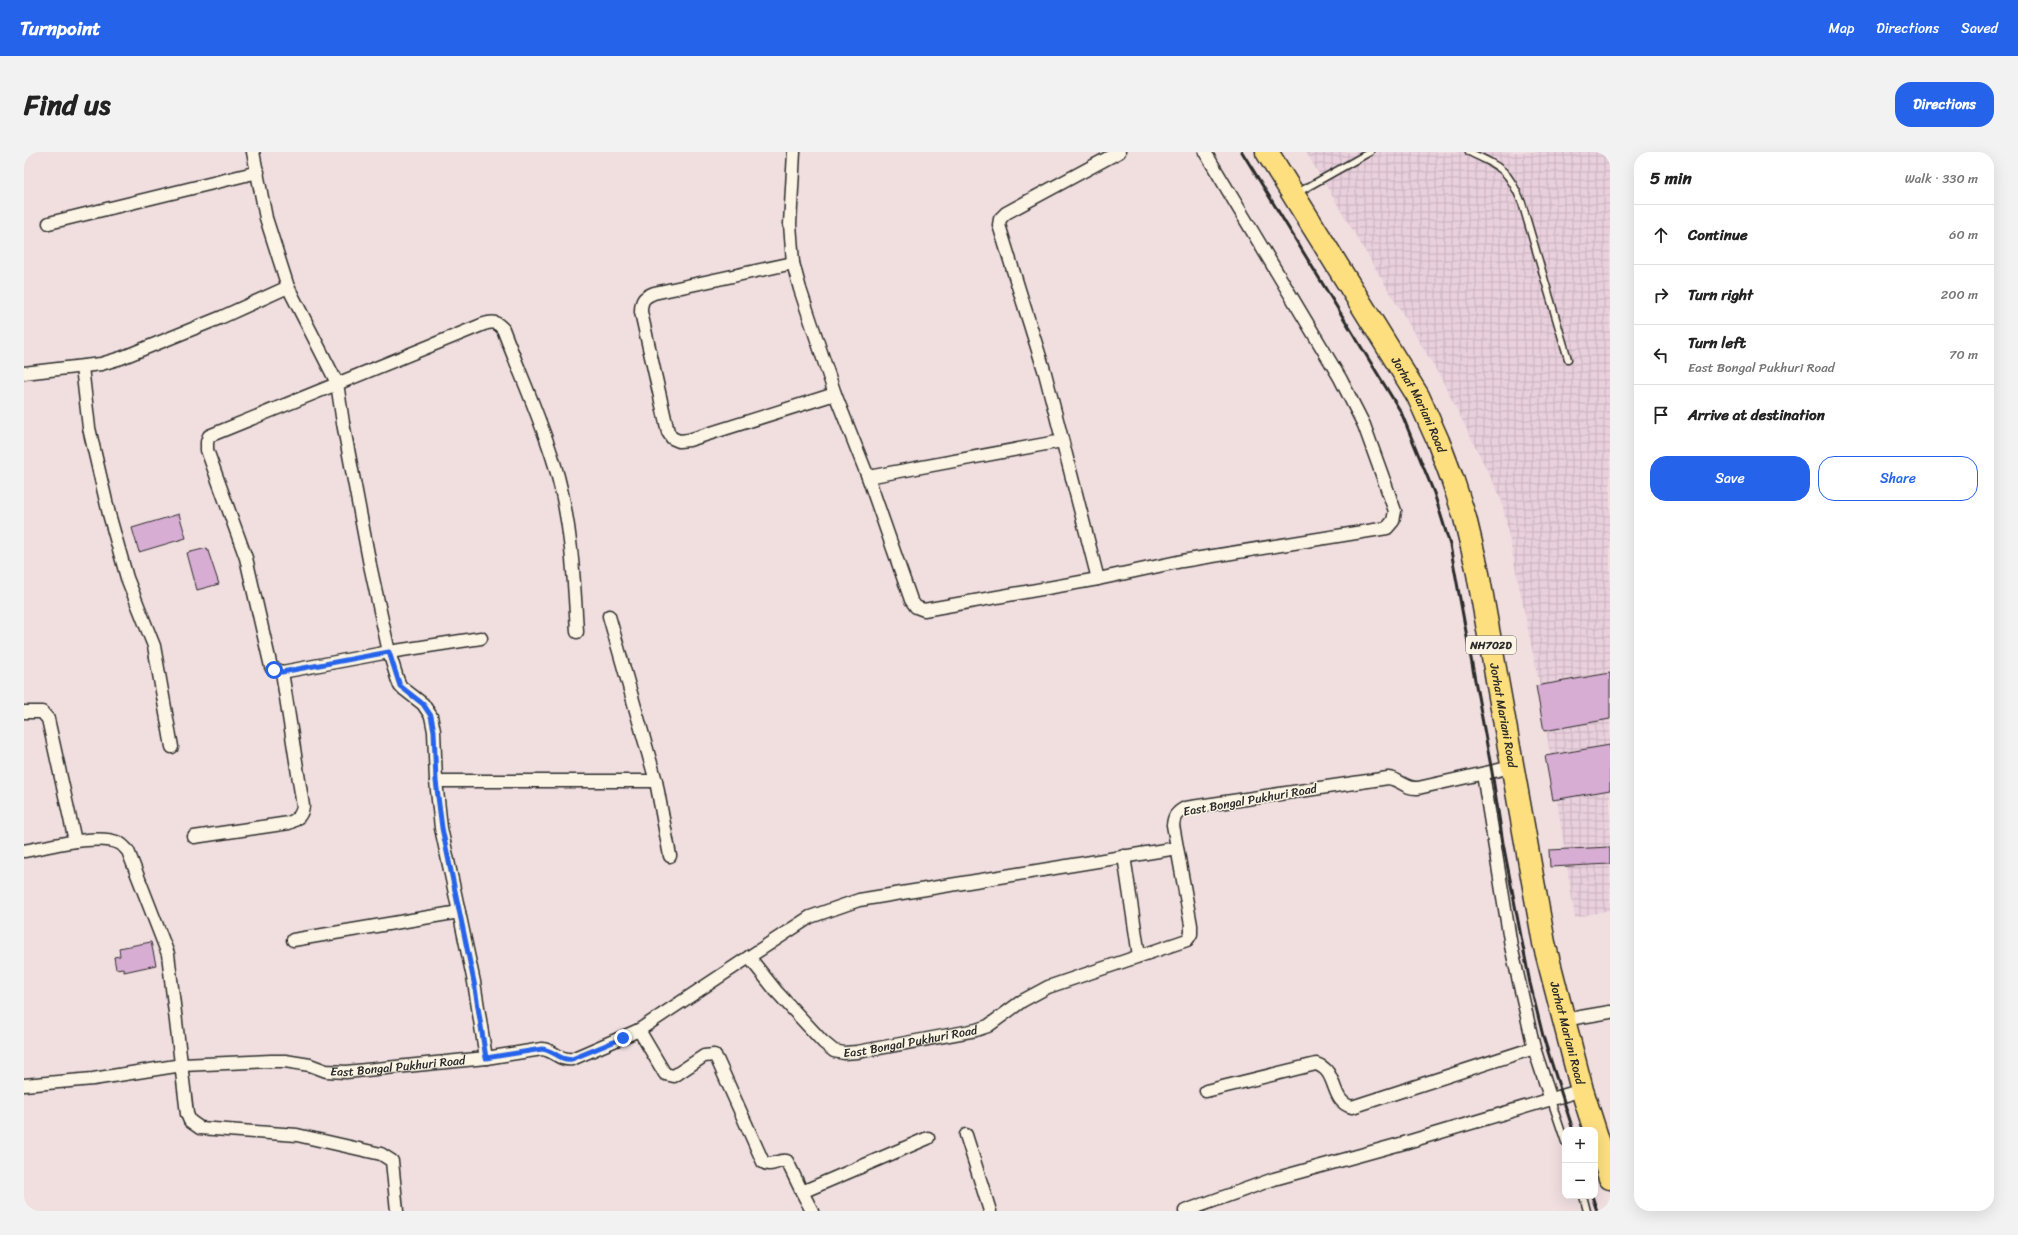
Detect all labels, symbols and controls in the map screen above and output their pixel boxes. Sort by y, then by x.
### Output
text: Turnpoint [20,12,101,45]
text: Map [1828,16,1854,41]
text: Directions [1876,16,1939,41]
text: Saved [1961,16,1998,41]
text: Find us [24,80,111,129]
button: Directions [1895,82,1994,127]
text: 5 min [1650,163,1692,193]
text: Walk · 330 m [1905,167,1978,190]
text: Continue [1688,222,1748,248]
text: 60 m [1949,223,1978,246]
icon: ahead [1650,224,1672,246]
text: Turn right [1688,282,1753,308]
text: 200 m [1941,283,1978,306]
icon: right [1650,284,1672,306]
text: Turn left [1688,330,1746,356]
text: 70 m [1949,343,1978,366]
icon: left [1650,344,1672,366]
street label: Jorhat Mariani Road [1385,351,1453,456]
text: East Bongal Pukhuri Road [1688,356,1835,379]
text: Arrive at destination [1688,402,1825,428]
icon: arrive [1650,404,1672,426]
button: Save [1650,456,1810,501]
button: Share [1818,456,1978,501]
road number: NH702D [1466,636,1516,654]
street label: Jorhat Mariani Road [1483,660,1524,770]
route start [265,661,283,679]
street label: East Bongal Pukhuri Road [1181,777,1319,823]
street label: Jorhat Mariani Road [1543,978,1591,1087]
street label: East Bongal Pukhuri Road [843,1019,980,1064]
route end [614,1029,632,1047]
street label: East Bongal Pukhuri Road [330,1049,467,1083]
map controls [1562,1127,1598,1199]
button: + [1562,1127,1598,1163]
button: − [1562,1163,1598,1199]

